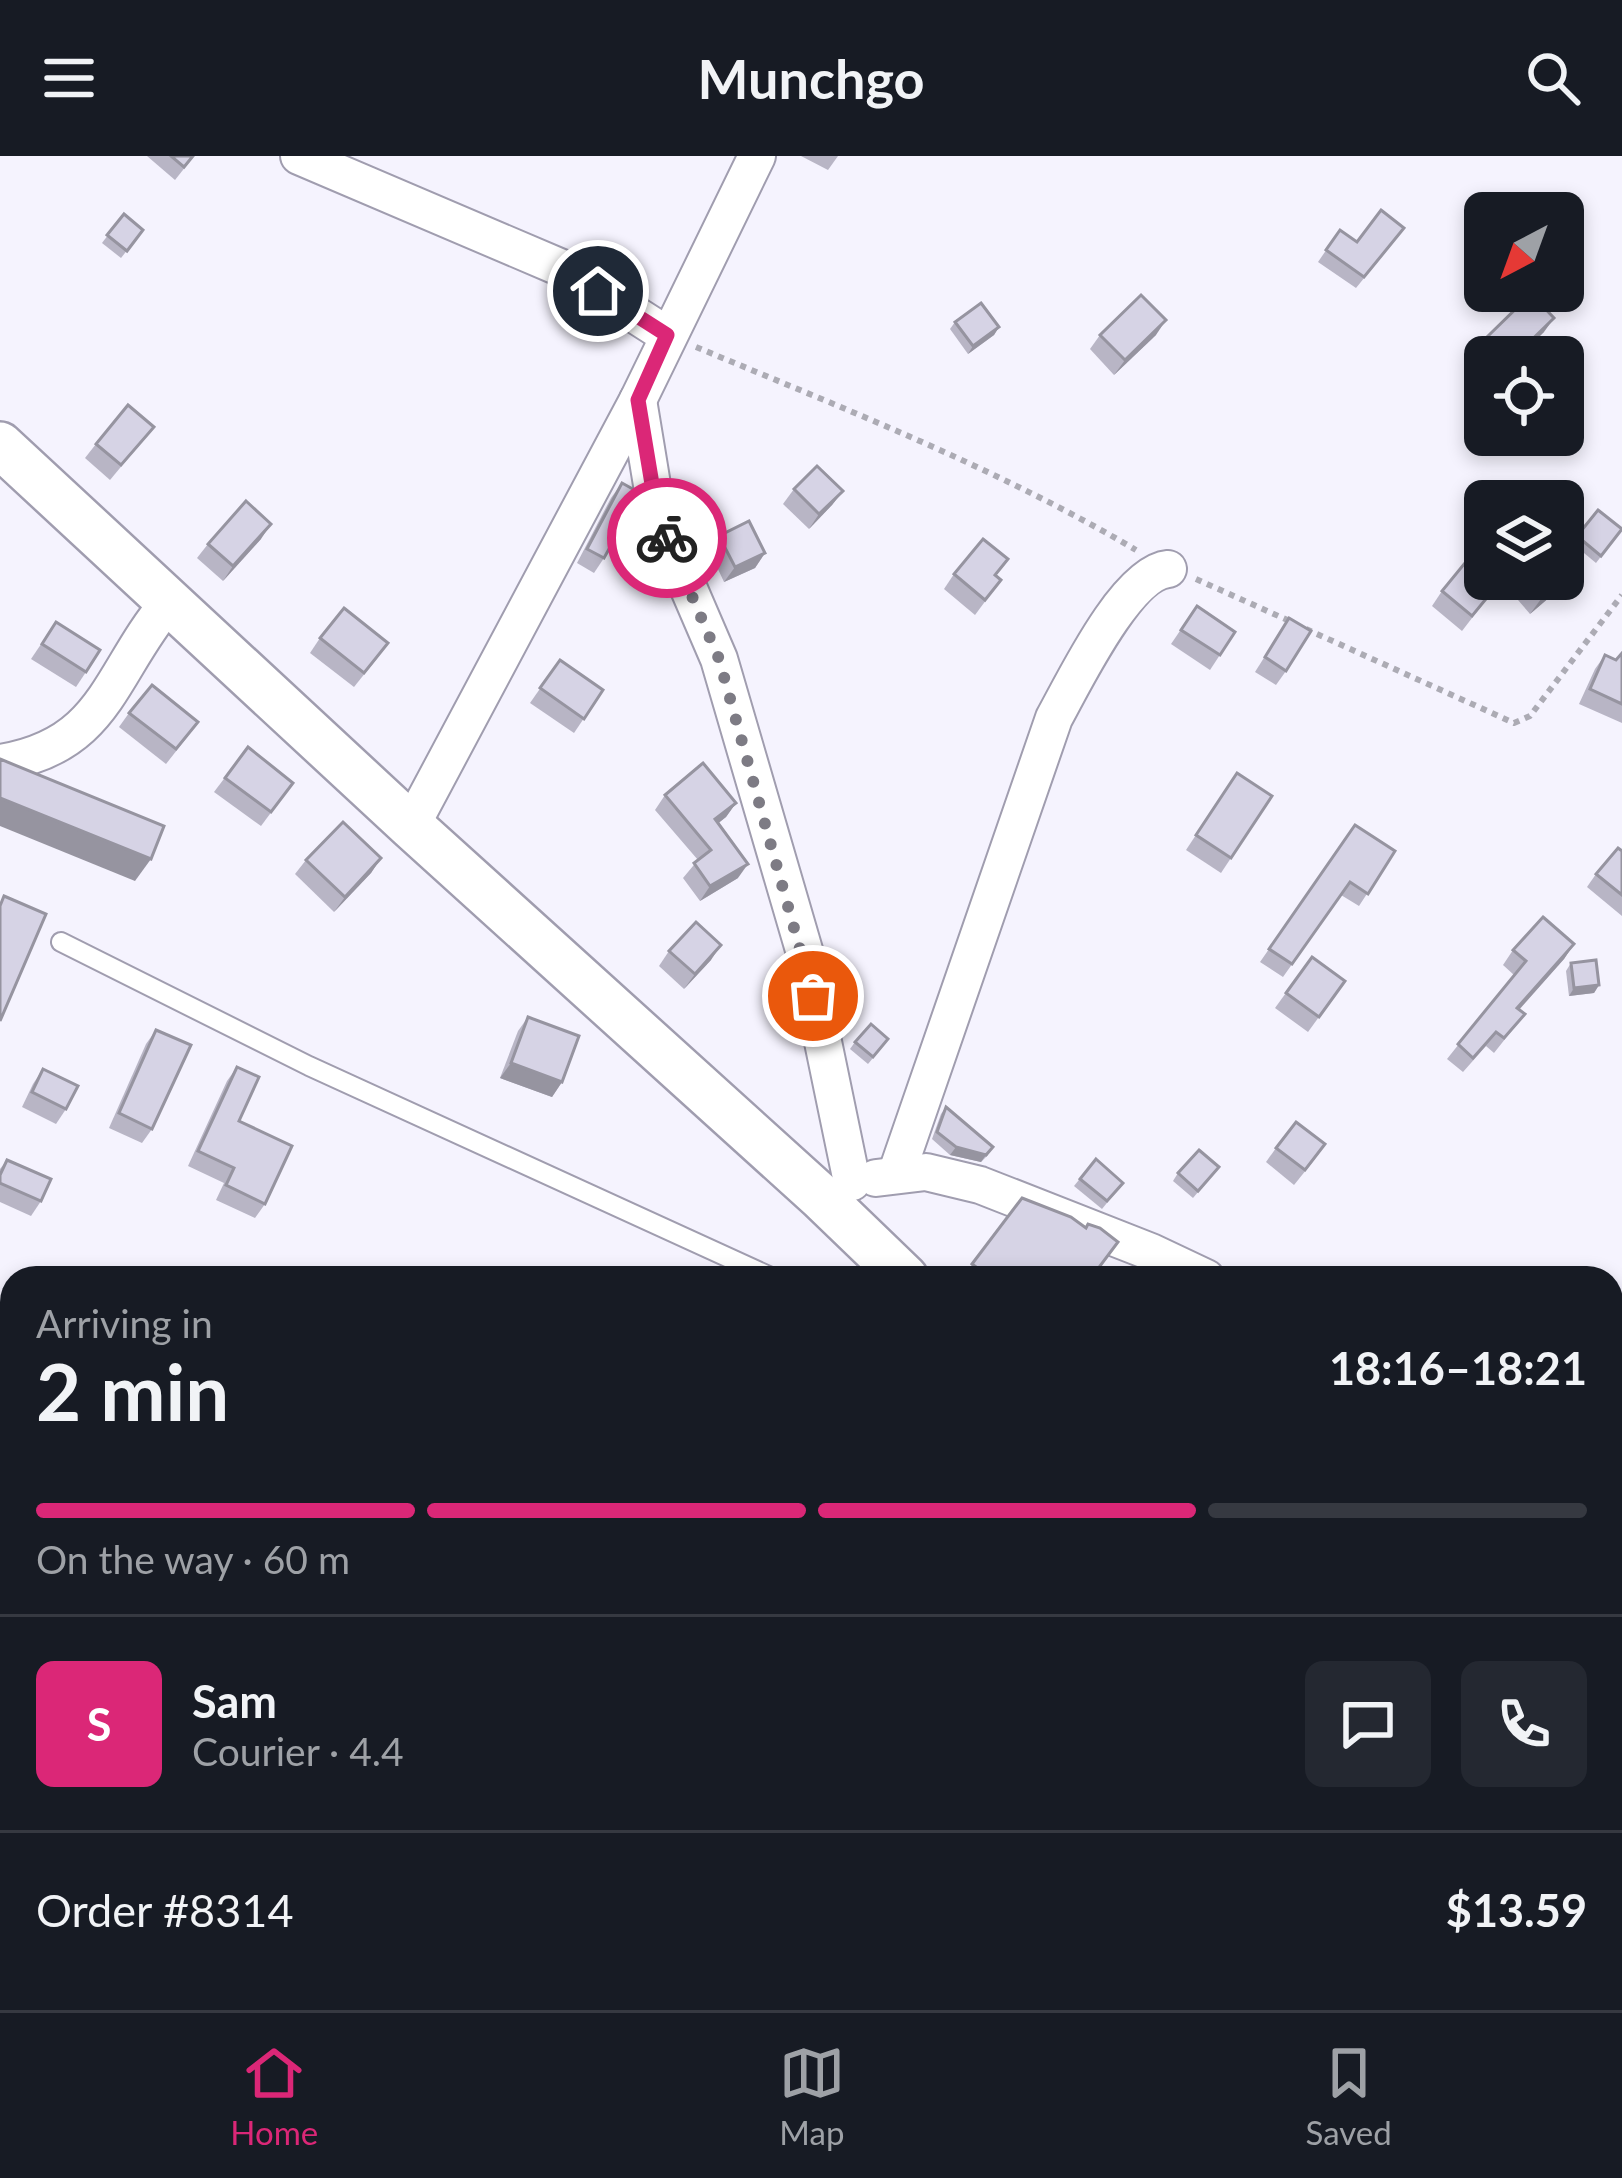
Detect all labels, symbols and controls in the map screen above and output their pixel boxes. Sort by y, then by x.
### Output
icon: menu [36,45,102,111]
icon: search [1520,45,1586,111]
text: Munchgo [698,46,924,111]
north arrow [1464,192,1584,312]
map controls [1464,192,1584,600]
pin [547,240,649,342]
icon: home [565,258,631,324]
button: locate [1464,336,1584,456]
courier [607,478,727,598]
button: layers [1464,480,1584,600]
icon: bike [634,505,700,571]
pin [762,945,864,1047]
icon: bag [780,963,846,1029]
text: Arriving in [36,1300,213,1346]
text: 18:16–18:21 [1329,1341,1587,1395]
text: 2 min [36,1344,229,1438]
text: On the way · 60 m [36,1536,350,1582]
button: chat [1305,1661,1431,1787]
button: phone [1461,1661,1587,1787]
text: Sam [192,1674,277,1728]
text: S [87,1697,111,1751]
text: Courier · 4.4 [192,1728,404,1774]
text: Order #8314 [36,1883,294,1937]
text: $13.59 [1446,1883,1587,1937]
tab: Home [230,2040,318,2152]
tab: Map [779,2040,845,2152]
tab: Saved [1305,2040,1392,2152]

